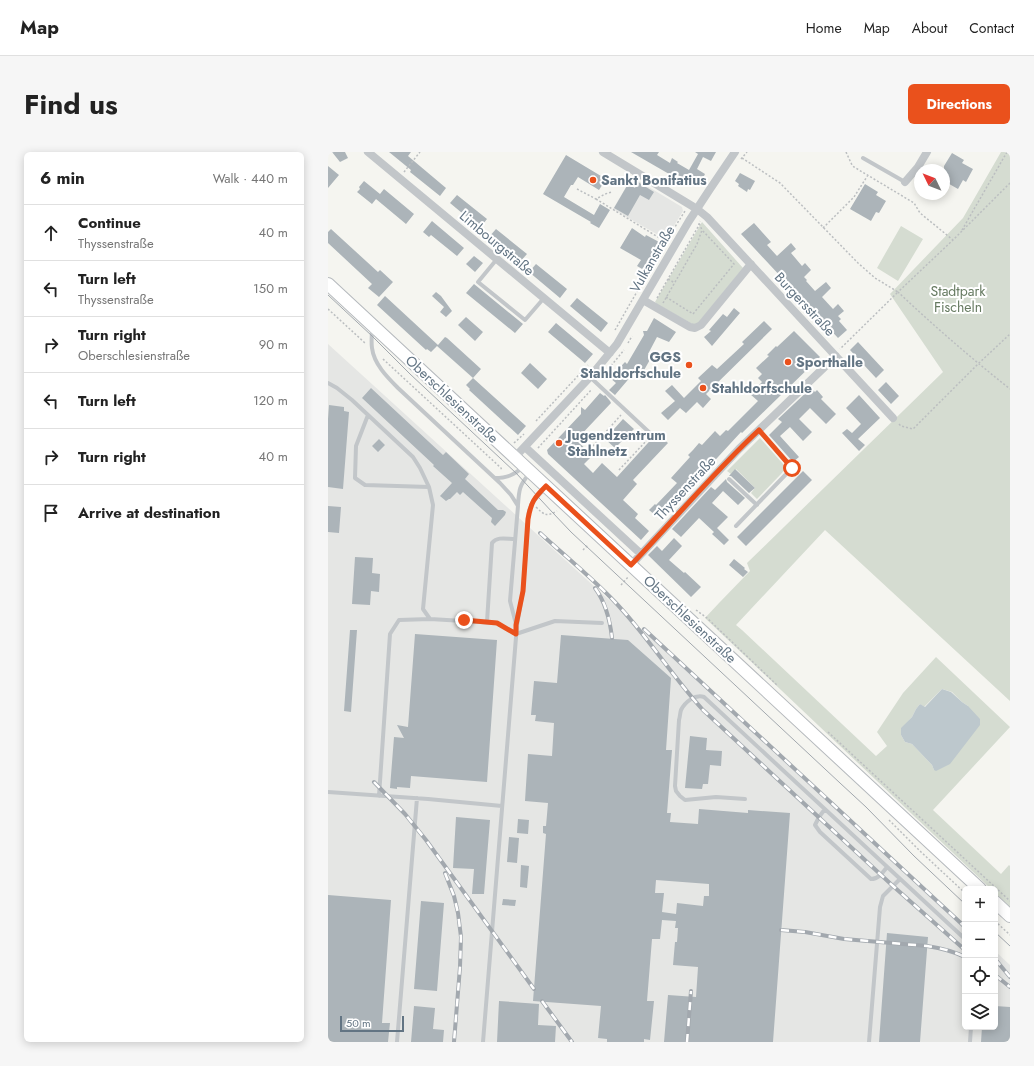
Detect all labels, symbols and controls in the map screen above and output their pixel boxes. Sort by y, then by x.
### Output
text: Map [20,14,59,41]
text: Home [806,18,842,38]
text: Map [864,18,890,38]
text: About [912,18,947,38]
text: Contact [969,18,1014,38]
text: Find us [24,84,118,125]
button: Directions [908,84,1010,124]
north arrow [914,164,950,200]
text: 6 min [40,166,85,190]
text: Walk · 440 m [213,169,288,188]
place label: Sankt Bonifatius [601,170,707,190]
marker: Sankt Bonifatius [588,175,598,185]
street label: Limbourgstraße [455,206,539,280]
text: Continue [78,212,141,234]
icon: ahead [40,222,62,244]
street label: Vulkanstraße [625,222,679,296]
text: 40 m [259,223,288,242]
text: Thyssenstraße [78,234,154,253]
text: Turn left [78,268,136,290]
street label: Burgersstraße [770,268,840,340]
icon: left [40,278,62,300]
text: 150 m [253,279,288,298]
park label: Stadtpark Fischeln [931,281,986,317]
text: Thyssenstraße [78,290,154,309]
text: Turn right [78,324,146,346]
icon: right [40,334,62,356]
text: 90 m [259,335,288,354]
text: Oberschlesienstraße [78,346,190,365]
place label: GGS Stahldorfschule [580,347,681,383]
street label: Oberschlesienstraße [401,351,503,447]
place label: Sporthalle [796,352,863,372]
marker: Sporthalle [783,357,793,367]
marker: GGS Stahldorfschule [684,360,694,370]
place label: Stahldorfschule [711,378,812,398]
marker: Stahldorfschule [698,383,708,393]
icon: left [40,390,62,412]
text: Turn left [78,390,136,412]
text: 120 m [253,391,288,410]
place label: Jugendzentrum Stahlnetz [564,425,666,461]
marker: Jugendzentrum Stahlnetz [554,438,564,448]
icon: right [40,446,62,468]
text: Turn right [78,446,146,468]
text: 40 m [259,447,288,466]
street label: Thyssenstraße [650,451,720,525]
route start [783,459,801,477]
icon: arrive [40,502,62,524]
text: Arrive at destination [78,502,220,524]
street label: Oberschlesienstraße [639,571,741,667]
route end [455,611,473,629]
map controls [962,886,998,1030]
button: + [962,886,998,922]
button: − [962,922,998,958]
button: locate [962,958,998,994]
button: layers [962,994,998,1030]
scale bar [340,1014,404,1033]
text: 50 m [346,1015,371,1031]

